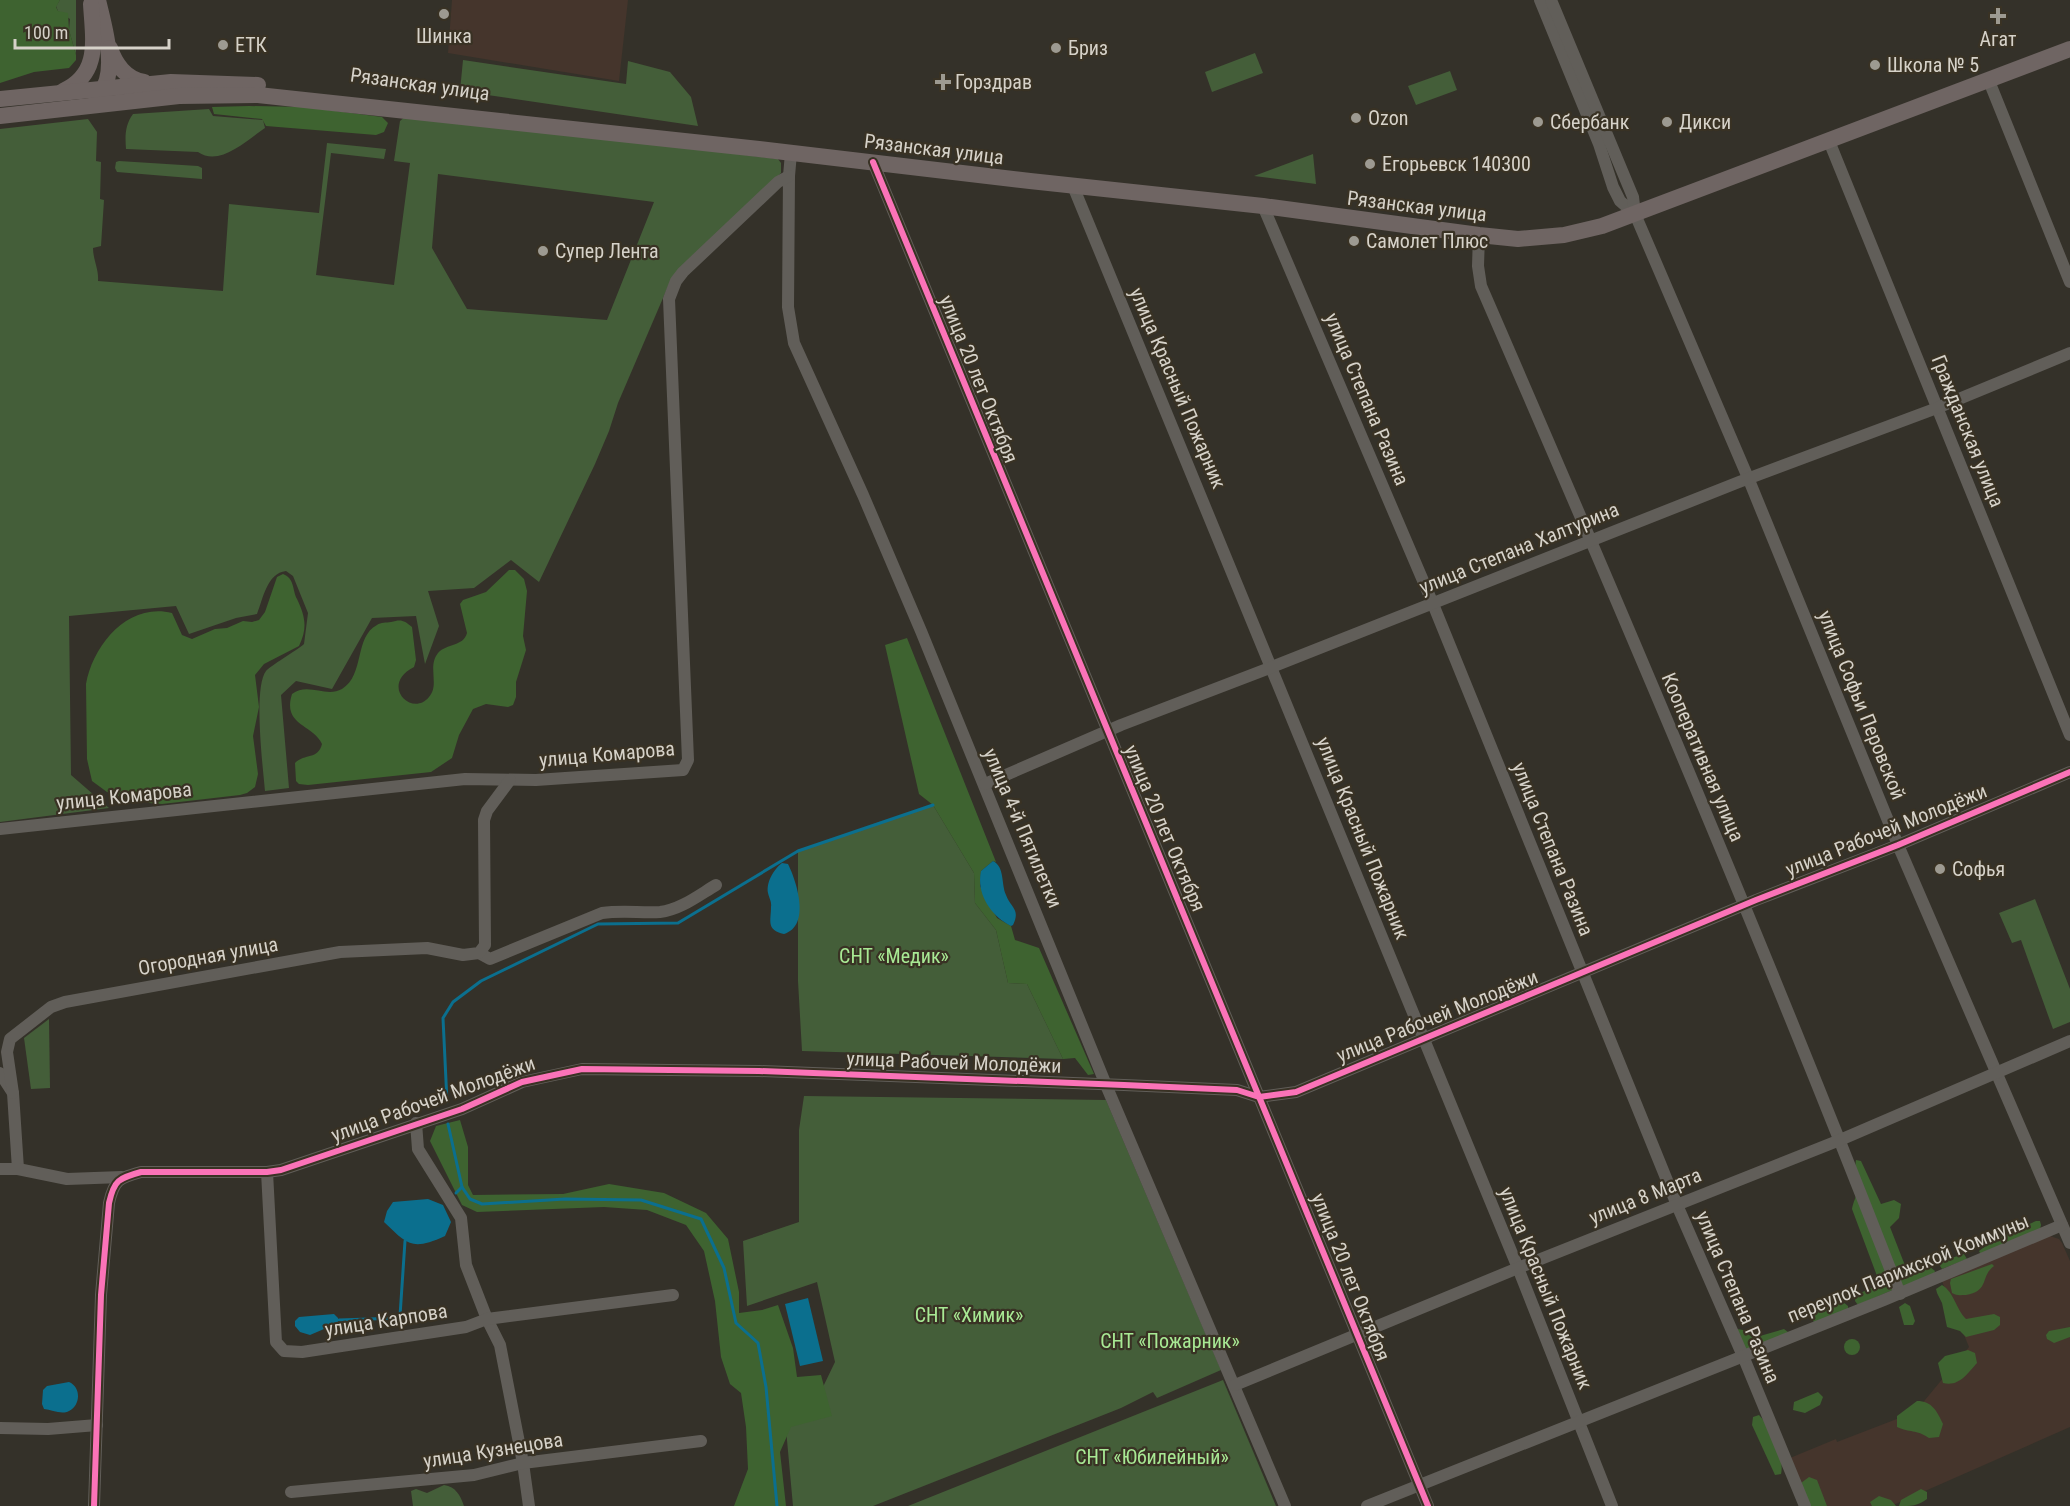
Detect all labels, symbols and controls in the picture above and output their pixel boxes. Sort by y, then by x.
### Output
marker: Шинка [437,7,451,21]
marker: Агат [1989,7,2007,25]
scale bar [15,12,170,50]
text: 100 m [24,22,68,43]
place label: Шинка [416,24,472,48]
place label: Агат [1980,27,2016,51]
place label: ЕТК [235,33,268,57]
place label: Бриз [1068,36,1108,60]
marker: ЕТК [216,38,230,52]
marker: Бриз [1049,41,1063,55]
place label: Школа № 5 [1887,53,1979,77]
marker: Школа № 5 [1868,58,1882,72]
street label: Рязанская улица [349,62,491,106]
place label: Горздрав [955,70,1032,94]
marker: Горздрав [936,75,950,89]
place label: Ozon [1368,106,1408,130]
place label: Сбербанк [1550,110,1630,134]
place label: Дикси [1679,110,1731,134]
marker: Ozon [1349,111,1363,125]
marker: Сбербанк [1531,115,1545,129]
marker: Дикси [1660,115,1674,129]
street label: Рязанская улица [863,129,1005,169]
place label: Егорьевск 140300 [1382,152,1531,176]
marker: Егорьевск 140300 [1363,157,1377,171]
street label: Рязанская улица [1346,186,1488,226]
place label: Самолет Плюс [1366,229,1488,253]
marker: Самолет Плюс [1347,234,1361,248]
place label: Супер Лента [555,239,658,263]
marker: Супер Лента [536,244,550,258]
street label: улица Красный Пожарник [1125,284,1231,493]
street label: улица 20 лет Октября [934,292,1024,466]
street label: улица Степана Разина [1320,309,1414,489]
street label: Гражданская улица [1927,351,2009,511]
street label: улица Степана Халтурина [1416,497,1622,599]
street label: улица Софьи Перовской [1813,607,1911,803]
street label: Кооперативная улица [1657,669,1749,845]
street label: улица Красный Пожарник [1311,733,1415,943]
street label: улица Комарова [538,736,676,772]
street label: улица 20 лет Октября [1119,741,1211,915]
street label: улица 4-й Пятилетки [979,745,1067,911]
street label: улица Степана Разина [1507,759,1599,939]
street label: улица Комарова [55,777,193,815]
street label: улица Рабочей Молодёжи [1782,779,1990,881]
place label: Софья [1952,857,2005,881]
marker: Софья [1933,862,1947,876]
street label: Огородная улица [136,932,280,980]
park label: СНТ «Медик» [839,944,949,968]
street label: улица Рабочей Молодёжи [1333,965,1541,1067]
street label: улица Рабочей Молодёжи [846,1046,1062,1078]
street label: улица Рабочей Молодёжи [328,1051,538,1147]
street label: улица 8 Марта [1585,1163,1705,1229]
street label: улица Красный Пожарник [1494,1183,1598,1393]
street label: улица 20 лет Октября [1306,1190,1396,1364]
street label: улица Степана Разина [1691,1207,1785,1387]
street label: переулок Парижской Коммуны [1784,1208,2032,1328]
street label: улица Карпова [323,1298,449,1342]
park label: СНТ «Химик» [915,1303,1023,1327]
park label: СНТ «Пожарник» [1100,1329,1240,1353]
street label: улица Кузнецова [422,1427,564,1473]
park label: СНТ «Юбилейный» [1075,1445,1229,1469]

